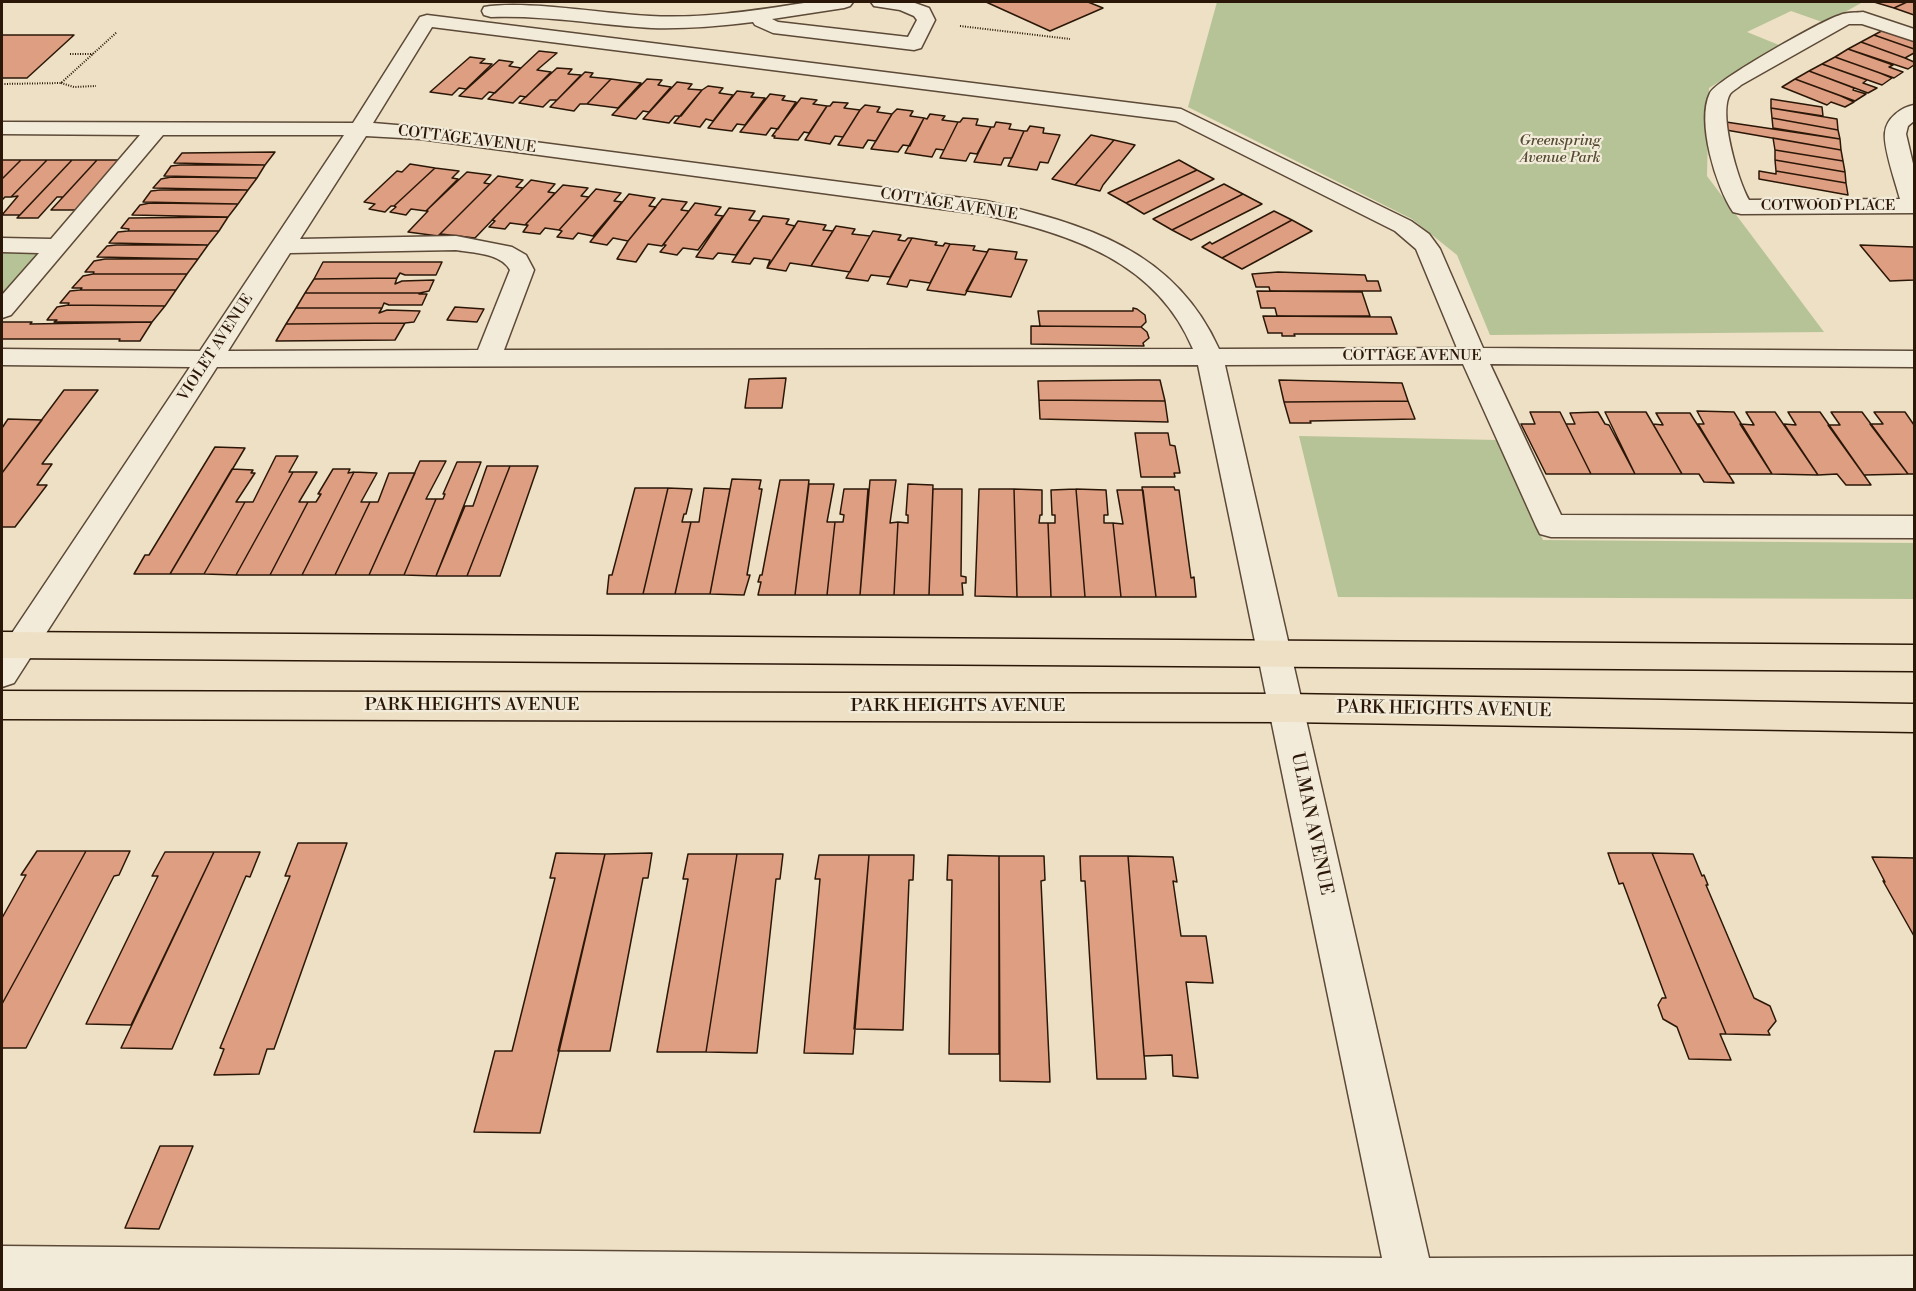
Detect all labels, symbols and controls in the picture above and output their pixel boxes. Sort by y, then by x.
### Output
street label: COTTAGE AVENUE [397,123,537,157]
park label: Greenspring Avenue Park [1519,132,1601,167]
street label: COTTAGE AVENUE [879,185,1019,225]
street label: COTWOOD PLACE [1761,197,1895,215]
street label: VIOLET AVENUE [175,291,257,405]
street label: COTTAGE AVENUE [1342,347,1482,365]
street label: PARK HEIGHTS AVENUE [364,695,580,717]
street label: PARK HEIGHTS AVENUE [850,696,1066,718]
street label: PARK HEIGHTS AVENUE [1336,697,1552,723]
street label: ULMAN AVENUE [1285,751,1337,897]

